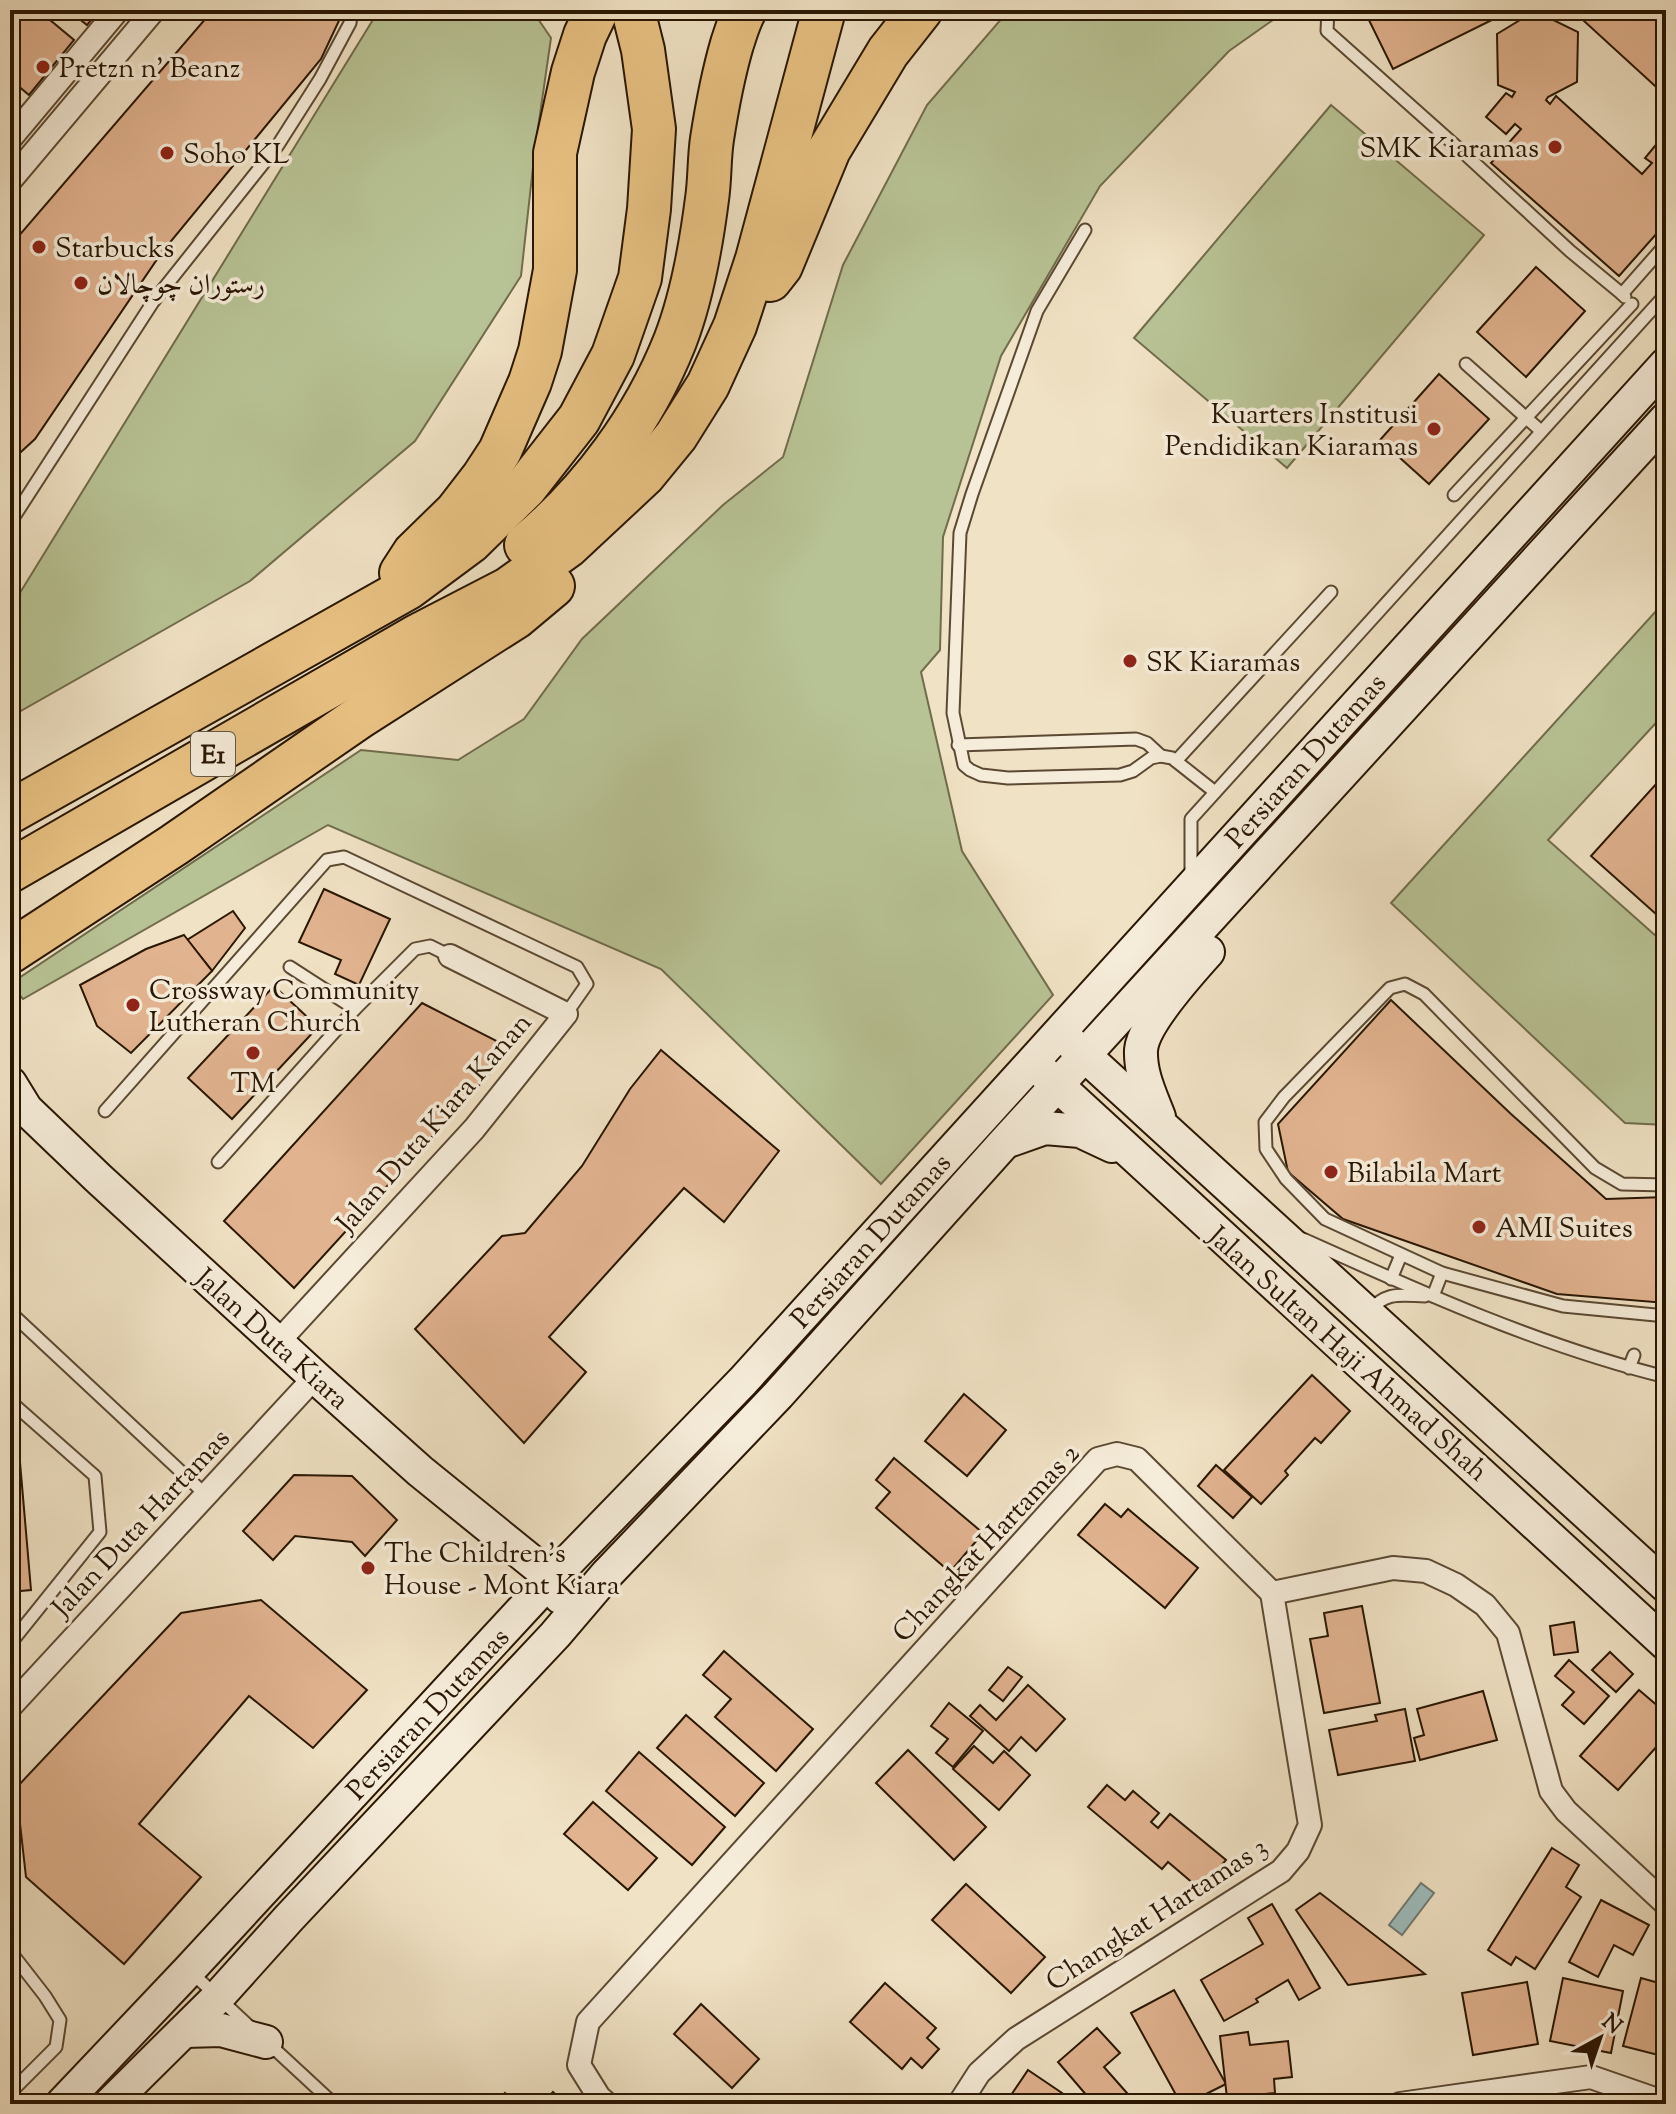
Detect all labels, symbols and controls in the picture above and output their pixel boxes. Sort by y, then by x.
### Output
place label: Pretzn n' Beanz [59,50,240,90]
marker: Pretzn n' Beanz [34,58,52,76]
place label: SMK Kiaramas [1360,130,1539,170]
place label: Soho KL [183,136,290,176]
marker: SMK Kiaramas [1546,138,1564,156]
marker: Soho KL [158,144,176,162]
place label: Starbucks [55,230,174,270]
marker: Starbucks [30,238,48,256]
place label: رستوران چوچالان [97,266,265,306]
marker: رستوران چوچالان [72,274,90,292]
place label: Kuarters Institusi Pendidikan Kiaramas [1165,396,1418,468]
marker: Kuarters Institusi Pendidikan Kiaramas [1425,420,1443,438]
place label: SK Kiaramas [1146,644,1300,684]
marker: SK Kiaramas [1121,652,1139,670]
street label: Persiaran Dutamas [1218,666,1397,858]
road number: E1 [191,732,235,776]
place label: Crossway Community Lutheran Church [149,972,420,1044]
marker: Crossway Community Lutheran Church [124,996,142,1014]
street label: Jalan Duta Kiara Kanan [327,1005,542,1244]
marker: TM [244,1044,262,1062]
place label: TM [230,1065,276,1105]
street label: Persiaran Dutamas [783,1146,962,1338]
place label: Bilabila Mart [1347,1155,1502,1195]
marker: Bilabila Mart [1322,1163,1340,1181]
place label: AMI Suites [1495,1210,1633,1250]
street label: Jalan Sultan Haji Ahmad Shah [1196,1217,1496,1492]
marker: AMI Suites [1470,1218,1488,1236]
street label: Jalan Duta Kiara [184,1259,357,1420]
street label: Jalan Duta Hartamas [42,1421,241,1629]
street label: Changkat Hartamas 2 [884,1436,1090,1652]
place label: The Children's House - Mont Kiara [384,1535,620,1607]
marker: The Children's House - Mont Kiara [359,1559,377,1577]
street label: Persiaran Dutamas [338,1620,520,1810]
street label: Changkat Hartamas 3 [1039,1829,1276,2002]
north arrow [1560,1998,1640,2078]
text: N [1594,2007,1628,2043]

